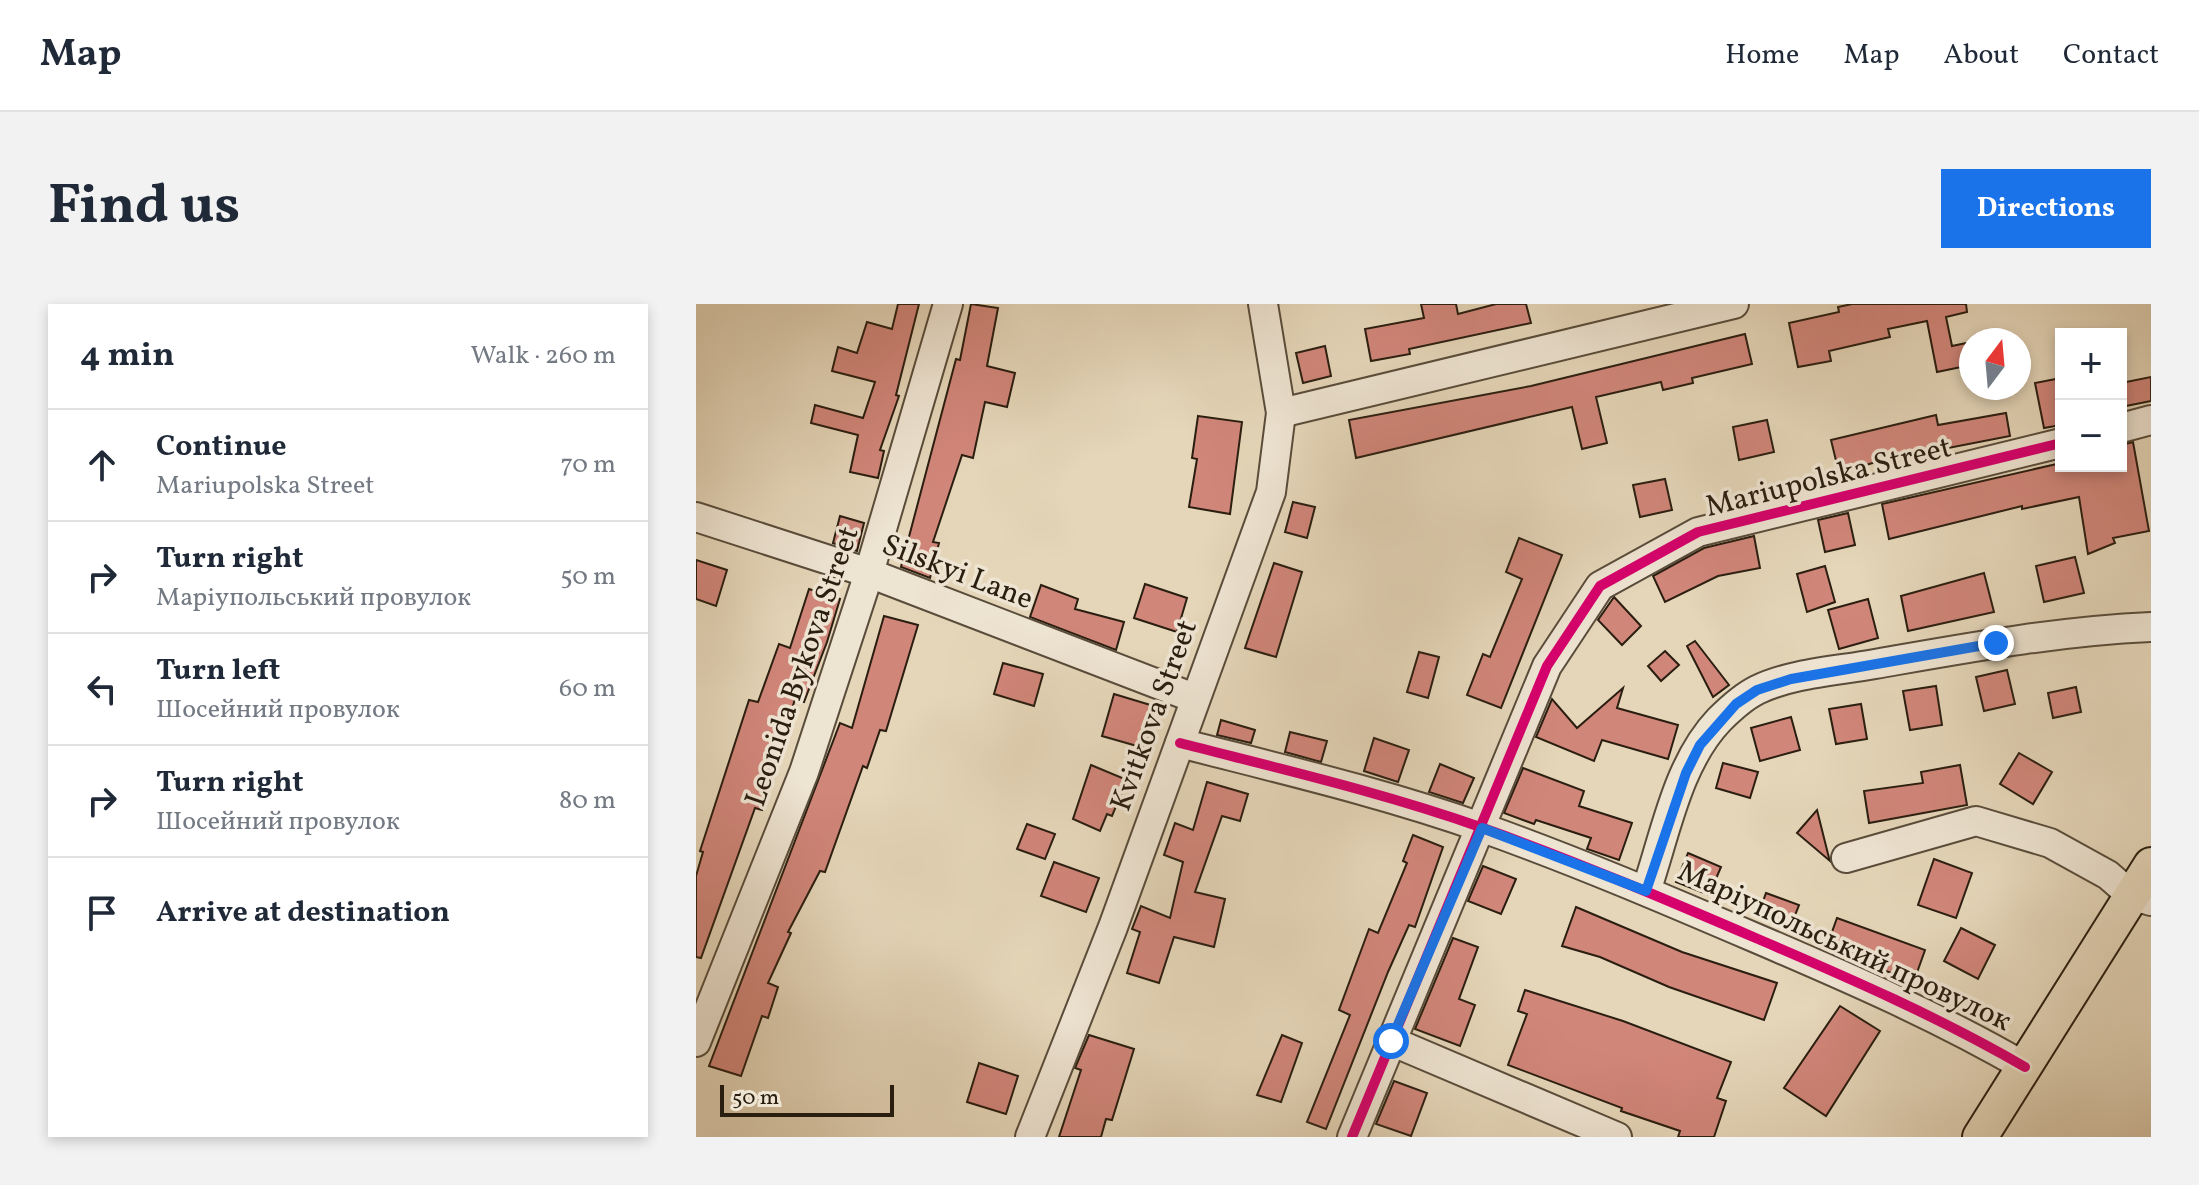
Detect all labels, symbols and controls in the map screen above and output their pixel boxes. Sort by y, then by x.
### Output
text: Map [40,29,121,82]
text: Home [1725,36,1799,75]
text: Map [1843,36,1899,75]
text: About [1943,36,2019,75]
text: Contact [2063,36,2159,75]
text: Find us [48,169,240,247]
button: Directions [1941,169,2151,248]
north arrow [1959,328,2031,400]
map controls [2055,328,2127,472]
button: + [2055,328,2127,400]
text: 4 min [80,333,175,380]
text: Walk · 260 m [470,338,616,374]
button: − [2055,400,2127,472]
text: Continue [156,426,287,468]
street label: Mariupolska Street [1701,427,1956,529]
icon: ahead [80,443,124,487]
text: 70 m [561,447,616,483]
text: Mariupolska Street [156,468,374,504]
street label: Leonida Bykova Street [735,521,871,812]
street label: Silskyi Lane [876,525,1039,621]
text: Turn right [156,538,304,580]
icon: right [80,555,124,599]
text: 50 m [560,559,616,595]
text: Маріупольський провулок [156,580,471,616]
street label: Kvitkova Street [1101,614,1209,817]
route end [1978,625,2014,661]
text: Turn left [156,650,280,692]
icon: left [80,667,124,711]
text: 60 m [559,671,616,707]
text: Шосейний провулок [156,692,400,728]
text: Turn right [156,762,304,804]
icon: right [80,779,124,823]
text: 80 m [559,783,616,819]
text: Шосейний провулок [156,804,400,840]
street label: Маріупольський провулок [1671,851,2018,1043]
icon: arrive [80,891,124,935]
text: Arrive at destination [156,892,450,934]
route start [1373,1023,1409,1059]
scale bar [720,1081,894,1117]
text: 50 m [732,1083,779,1114]

